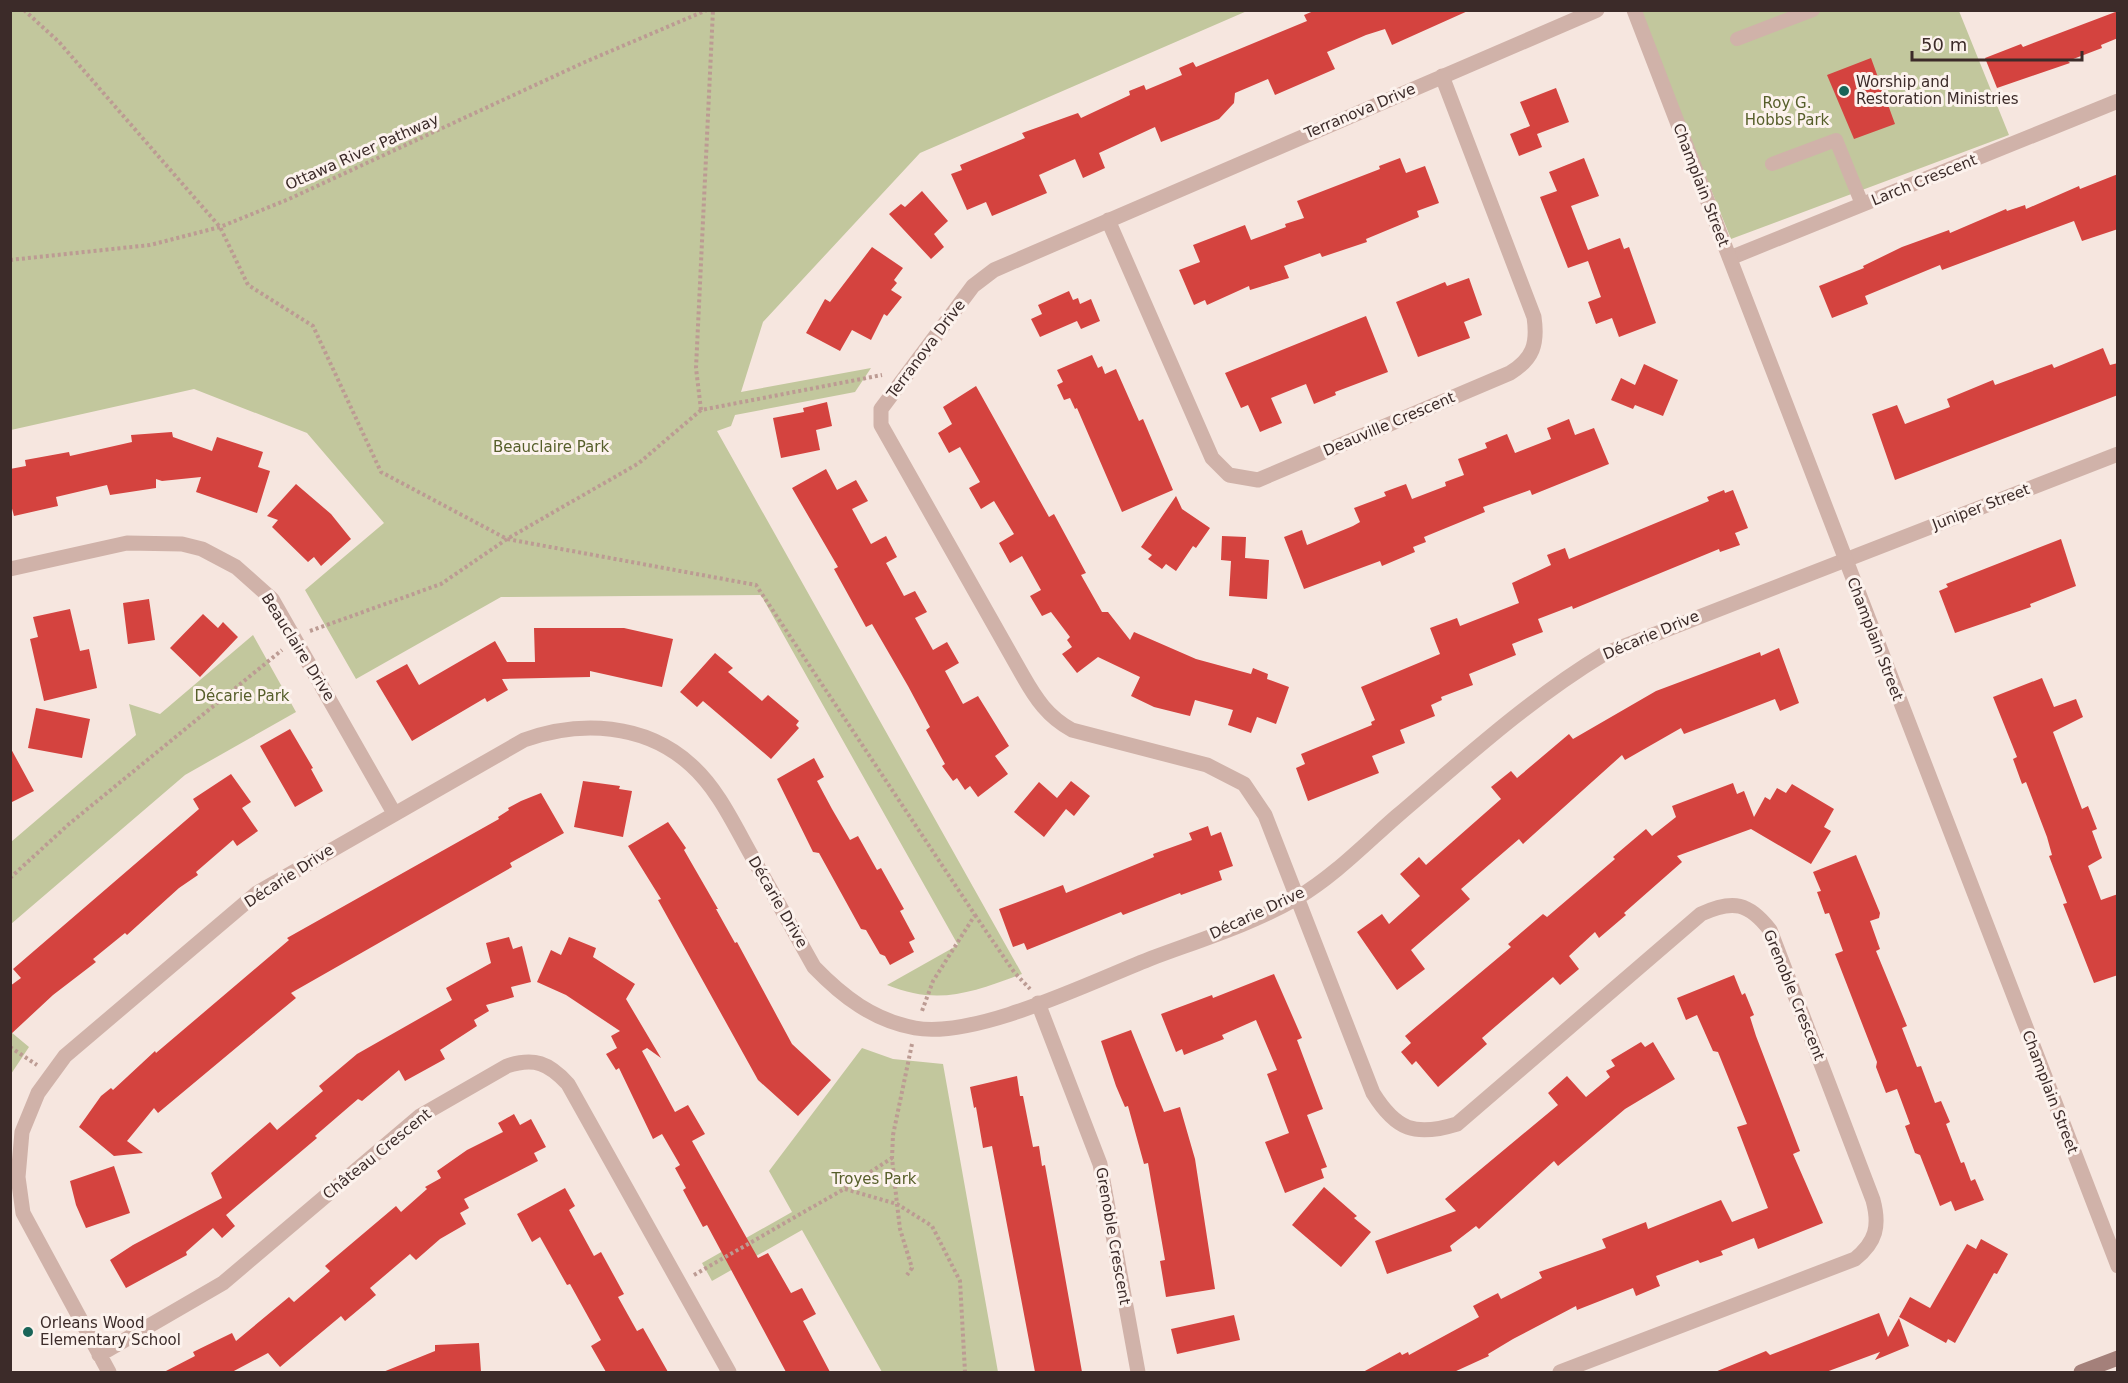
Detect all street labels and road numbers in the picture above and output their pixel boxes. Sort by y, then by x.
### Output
street label: Terranova Drive [1301,80,1418,143]
street label: Ottawa River Pathway [283,110,442,194]
street label: Champlain Street [1669,121,1733,249]
street label: Larch Crescent [1869,151,1979,209]
street label: Terranova Drive [883,296,969,403]
street label: Deauville Crescent [1321,388,1458,460]
street label: Juniper Street [1929,480,2032,534]
street label: Champlain Street [1843,575,1907,703]
street label: Beauclaire Drive [258,590,338,704]
street label: Décarie Drive [1600,607,1702,663]
street label: Décarie Drive [241,841,337,911]
street label: Décarie Drive [745,853,811,951]
street label: Décarie Drive [1207,883,1307,943]
street label: Grenoble Crescent [1760,927,1828,1063]
street label: Champlain Street [2018,1028,2082,1156]
street label: Château Crescent [319,1105,435,1203]
street label: Grenoble Crescent [1092,1166,1134,1306]

